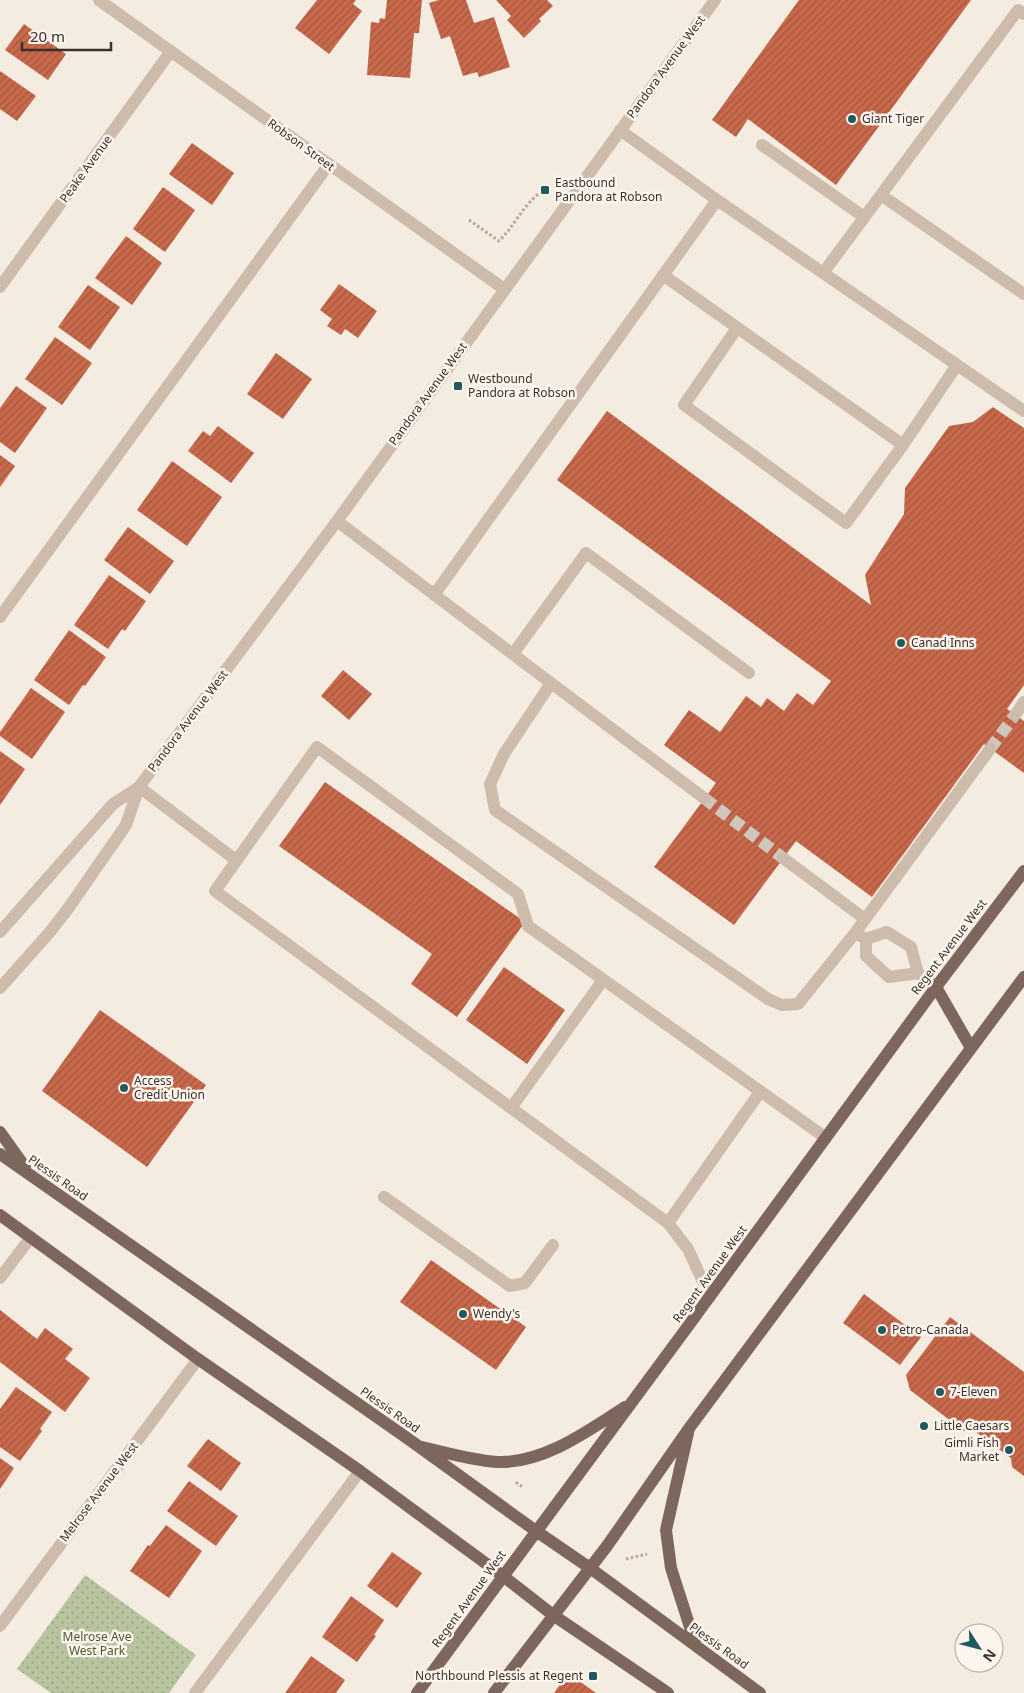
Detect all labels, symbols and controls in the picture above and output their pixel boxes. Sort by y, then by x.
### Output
street label: Pandora Avenue West [622,11,709,122]
scale bar [22,20,111,52]
text: 20 m [30,26,65,46]
place label: Giant Tiger [862,110,924,127]
marker: Giant Tiger [846,113,858,125]
street label: Robson Street [264,114,339,175]
street label: Peake Avenue [55,131,116,206]
place label: Eastbound Pandora at Robson [555,174,662,205]
marker: Eastbound Pandora at Robson [539,184,551,196]
street label: Pandora Avenue West [384,338,471,449]
place label: Westbound Pandora at Robson [468,370,575,401]
marker: Westbound Pandora at Robson [452,380,464,392]
place label: Canad Inns [911,634,975,651]
marker: Canad Inns [895,637,907,649]
street label: Pandora Avenue West [144,666,232,775]
street label: Regent Avenue West [907,895,991,998]
place label: Access Credit Union [134,1072,205,1103]
marker: Access Credit Union [118,1082,130,1094]
street label: Plessis Road [25,1151,92,1204]
street label: Regent Avenue West [669,1221,751,1326]
place label: Wendy's [473,1305,520,1322]
marker: Wendy's [457,1308,469,1320]
place label: Petro-Canada [892,1321,969,1338]
marker: Petro-Canada [876,1324,888,1336]
street label: Plessis Road [357,1383,424,1436]
place label: 7-Eleven [950,1383,997,1400]
marker: 7-Eleven [934,1386,946,1398]
place label: Little Caesars [934,1417,1010,1434]
marker: Little Caesars [918,1420,930,1432]
place label: Gimli Fish Market [944,1434,1000,1465]
street label: Melrose Avenue West [55,1438,142,1545]
marker: Gimli Fish Market [1003,1444,1015,1456]
street label: Regent Avenue West [428,1546,510,1651]
street label: Plessis Road [686,1618,752,1673]
north arrow [954,1623,1004,1673]
park label: Melrose Ave West Park [63,1628,132,1659]
text: N [979,1646,1001,1666]
place label: Northbound Plessis at Regent [415,1667,584,1684]
marker: Northbound Plessis at Regent [587,1670,599,1682]

